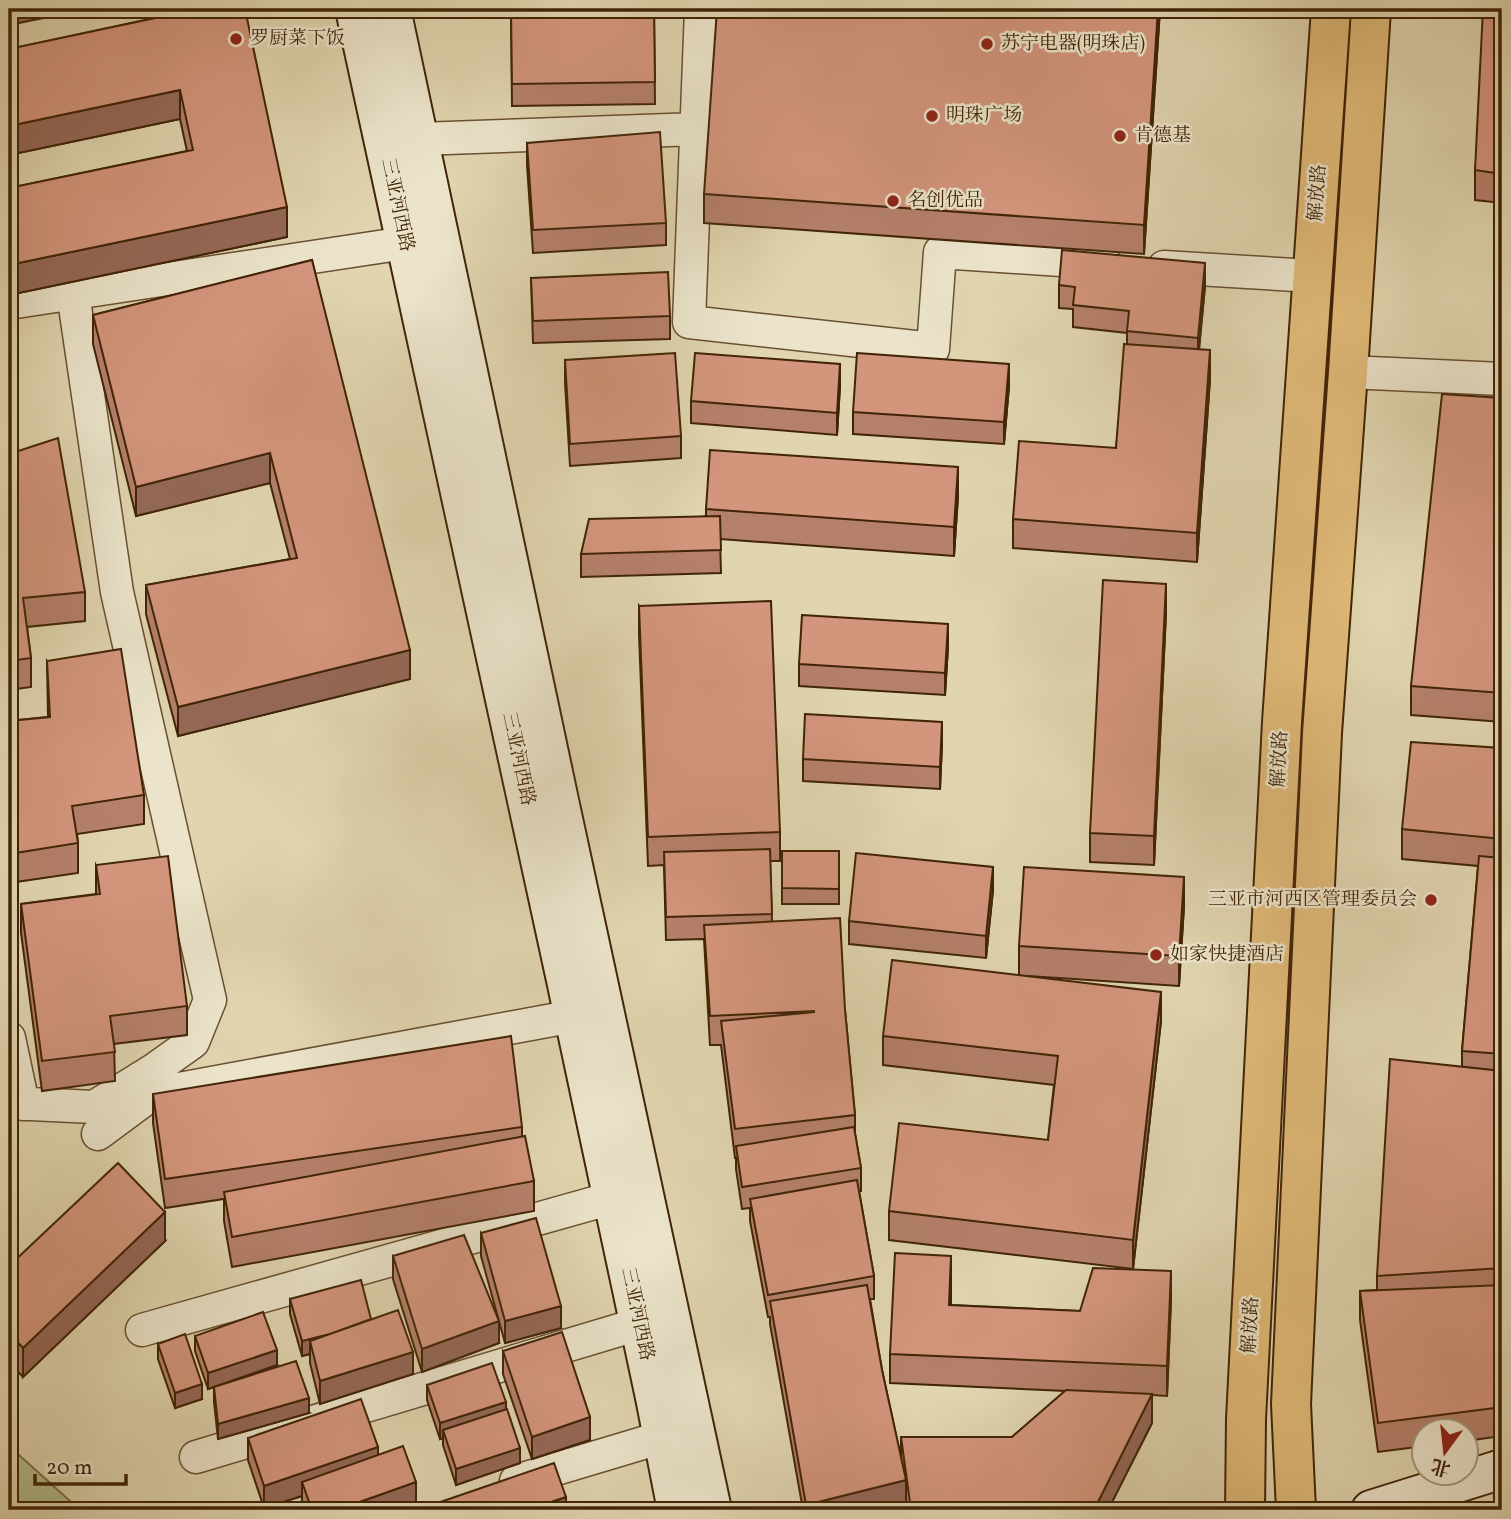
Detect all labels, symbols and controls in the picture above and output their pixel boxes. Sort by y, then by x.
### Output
place label: 罗厨菜下饭 [250,26,345,52]
marker: 罗厨菜下饭 [228,31,244,47]
place label: 苏宁电器(明珠店) [1001,31,1145,57]
marker: 苏宁电器(明珠店) [979,36,995,52]
place label: 明珠广场 [946,103,1022,129]
marker: 明珠广场 [924,108,940,124]
place label: 肯德基 [1134,123,1191,149]
marker: 肯德基 [1112,128,1128,144]
street label: 三亚河西路 [374,156,420,254]
street label: 解放路 [1303,164,1333,222]
place label: 名创优品 [907,188,983,214]
marker: 名创优品 [885,193,901,209]
street label: 三亚河西路 [495,710,541,808]
street label: 解放路 [1266,730,1294,788]
place label: 三亚市河西区管理委员会 [1208,887,1417,913]
marker: 三亚市河西区管理委员会 [1423,892,1439,908]
place label: 如家快捷酒店 [1170,942,1284,968]
marker: 如家快捷酒店 [1148,947,1164,963]
street label: 三亚河西路 [614,1265,660,1363]
street label: 解放路 [1237,1296,1265,1354]
north arrow [1410,1418,1480,1488]
scale bar [35,1442,126,1486]
text: 北 [1429,1451,1454,1482]
text: 20 m [46,1454,92,1483]

